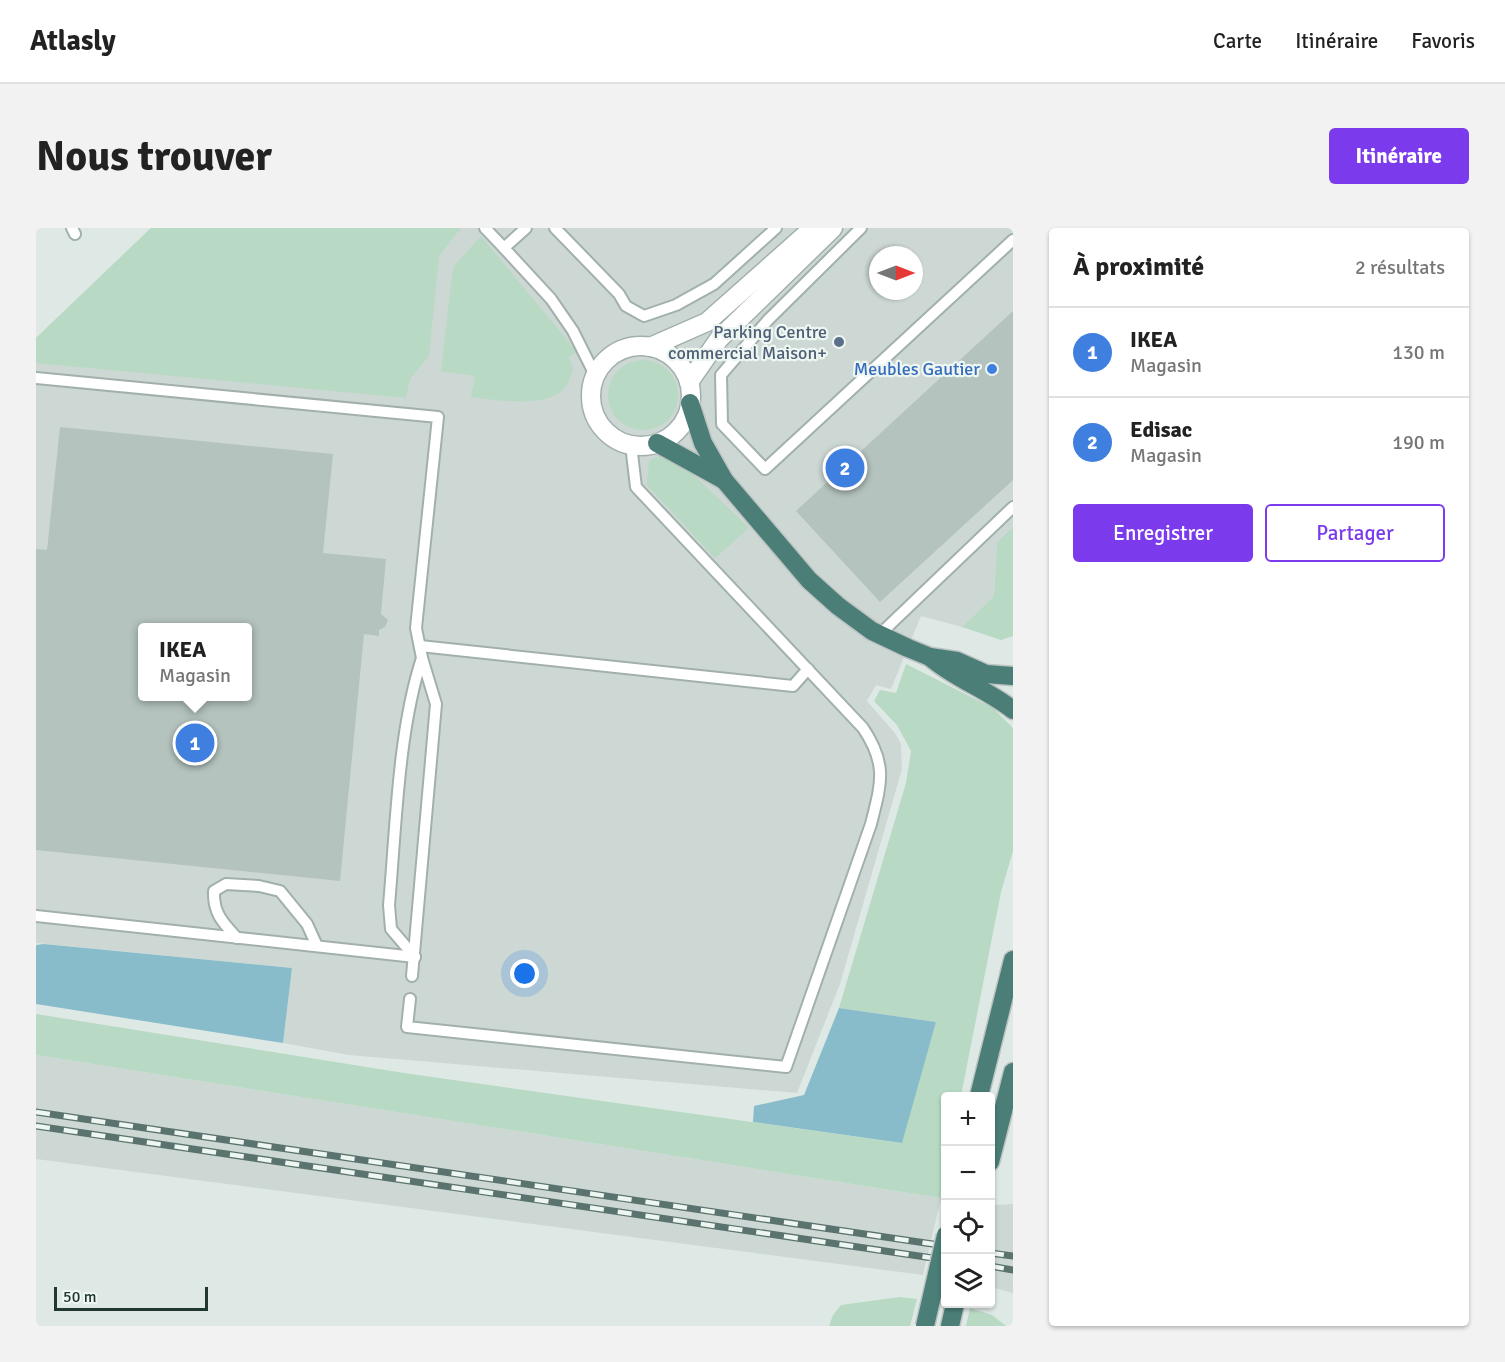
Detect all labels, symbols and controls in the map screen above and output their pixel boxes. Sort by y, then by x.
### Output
text: Atlasly [30,24,116,58]
text: Carte [1213,28,1262,54]
text: Itinéraire [1295,28,1378,54]
text: Favoris [1411,28,1475,54]
button: Itinéraire [1329,128,1469,184]
text: Nous trouver [36,131,272,182]
north arrow [869,246,923,300]
text: À proximité [1073,251,1204,283]
text: 2 résultats [1355,255,1445,280]
place label: Parking Centre commercial Maison+ [668,321,827,364]
text: IKEA [1130,326,1177,353]
marker: Parking Centre commercial Maison+ [832,335,846,349]
text: 1 [1087,340,1098,365]
text: 130 m [1392,340,1445,365]
text: Magasin [1130,353,1202,378]
place label: Meubles Gautier [854,358,980,380]
marker: Meubles Gautier [985,362,999,376]
text: Edisac [1130,416,1192,443]
text: 2 [1087,430,1098,455]
text: 190 m [1392,430,1445,455]
text: Magasin [1130,443,1202,468]
pin: 2 [826,446,864,490]
button: Enregistrer [1073,504,1253,562]
button: Partager [1265,504,1445,562]
popup [138,623,252,701]
text: IKEA [159,636,206,663]
text: Magasin [159,663,231,688]
pin: 1 [176,720,214,766]
your location [510,959,539,988]
map controls [941,1092,995,1308]
button: + [941,1092,995,1146]
button: − [941,1146,995,1200]
button: locate [941,1200,995,1254]
button: layers [941,1254,995,1308]
scale bar [54,1284,208,1312]
text: 50 m [63,1287,97,1307]

